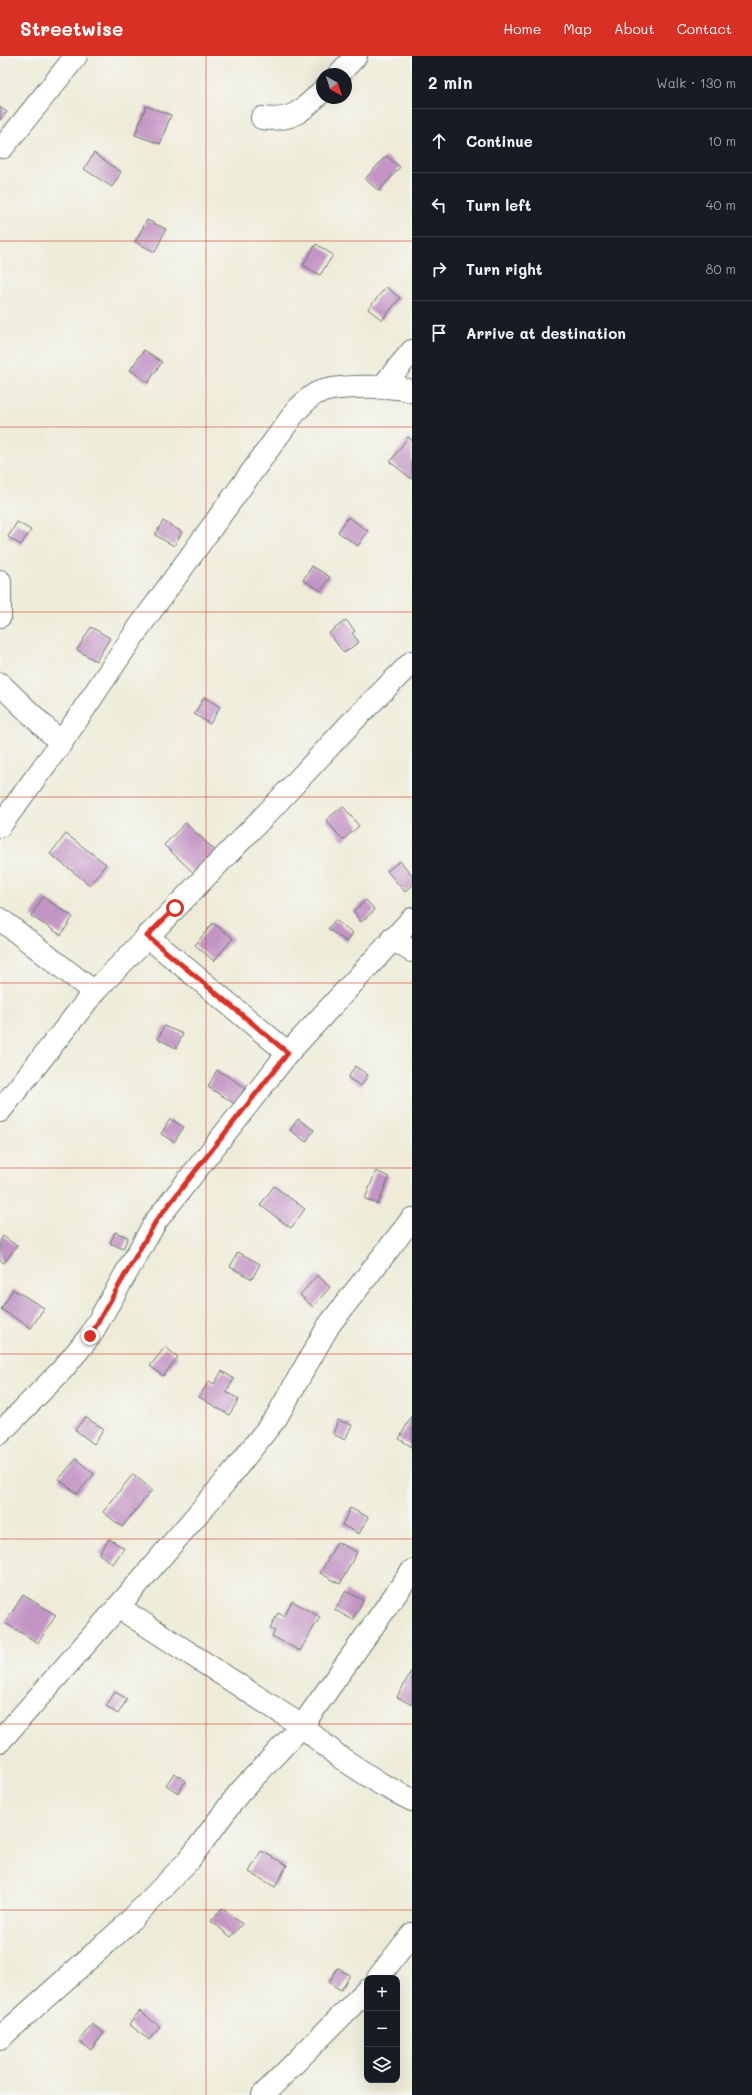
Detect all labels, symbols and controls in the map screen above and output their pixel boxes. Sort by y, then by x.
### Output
text: Streetwise [20,16,123,41]
text: Home [503,19,541,38]
text: Map [563,19,592,38]
text: About [614,19,655,38]
text: Contact [677,19,732,38]
north arrow [316,68,352,104]
text: 2 min [428,71,473,93]
text: Walk · 130 m [656,74,736,91]
icon: ahead [428,130,450,152]
text: Continue [466,131,533,151]
text: 10 m [708,132,736,149]
icon: left [428,194,450,216]
text: Turn left [466,195,531,215]
text: 40 m [706,196,736,213]
icon: right [428,258,450,280]
text: Turn right [466,259,543,279]
text: 80 m [706,260,736,277]
icon: arrive [428,322,450,344]
text: Arrive at destination [466,323,626,343]
route start [166,899,184,917]
route end [81,1327,99,1345]
map controls [364,1975,400,2083]
button: + [364,1975,400,2011]
button: − [364,2011,400,2047]
button: layers [364,2047,400,2083]

